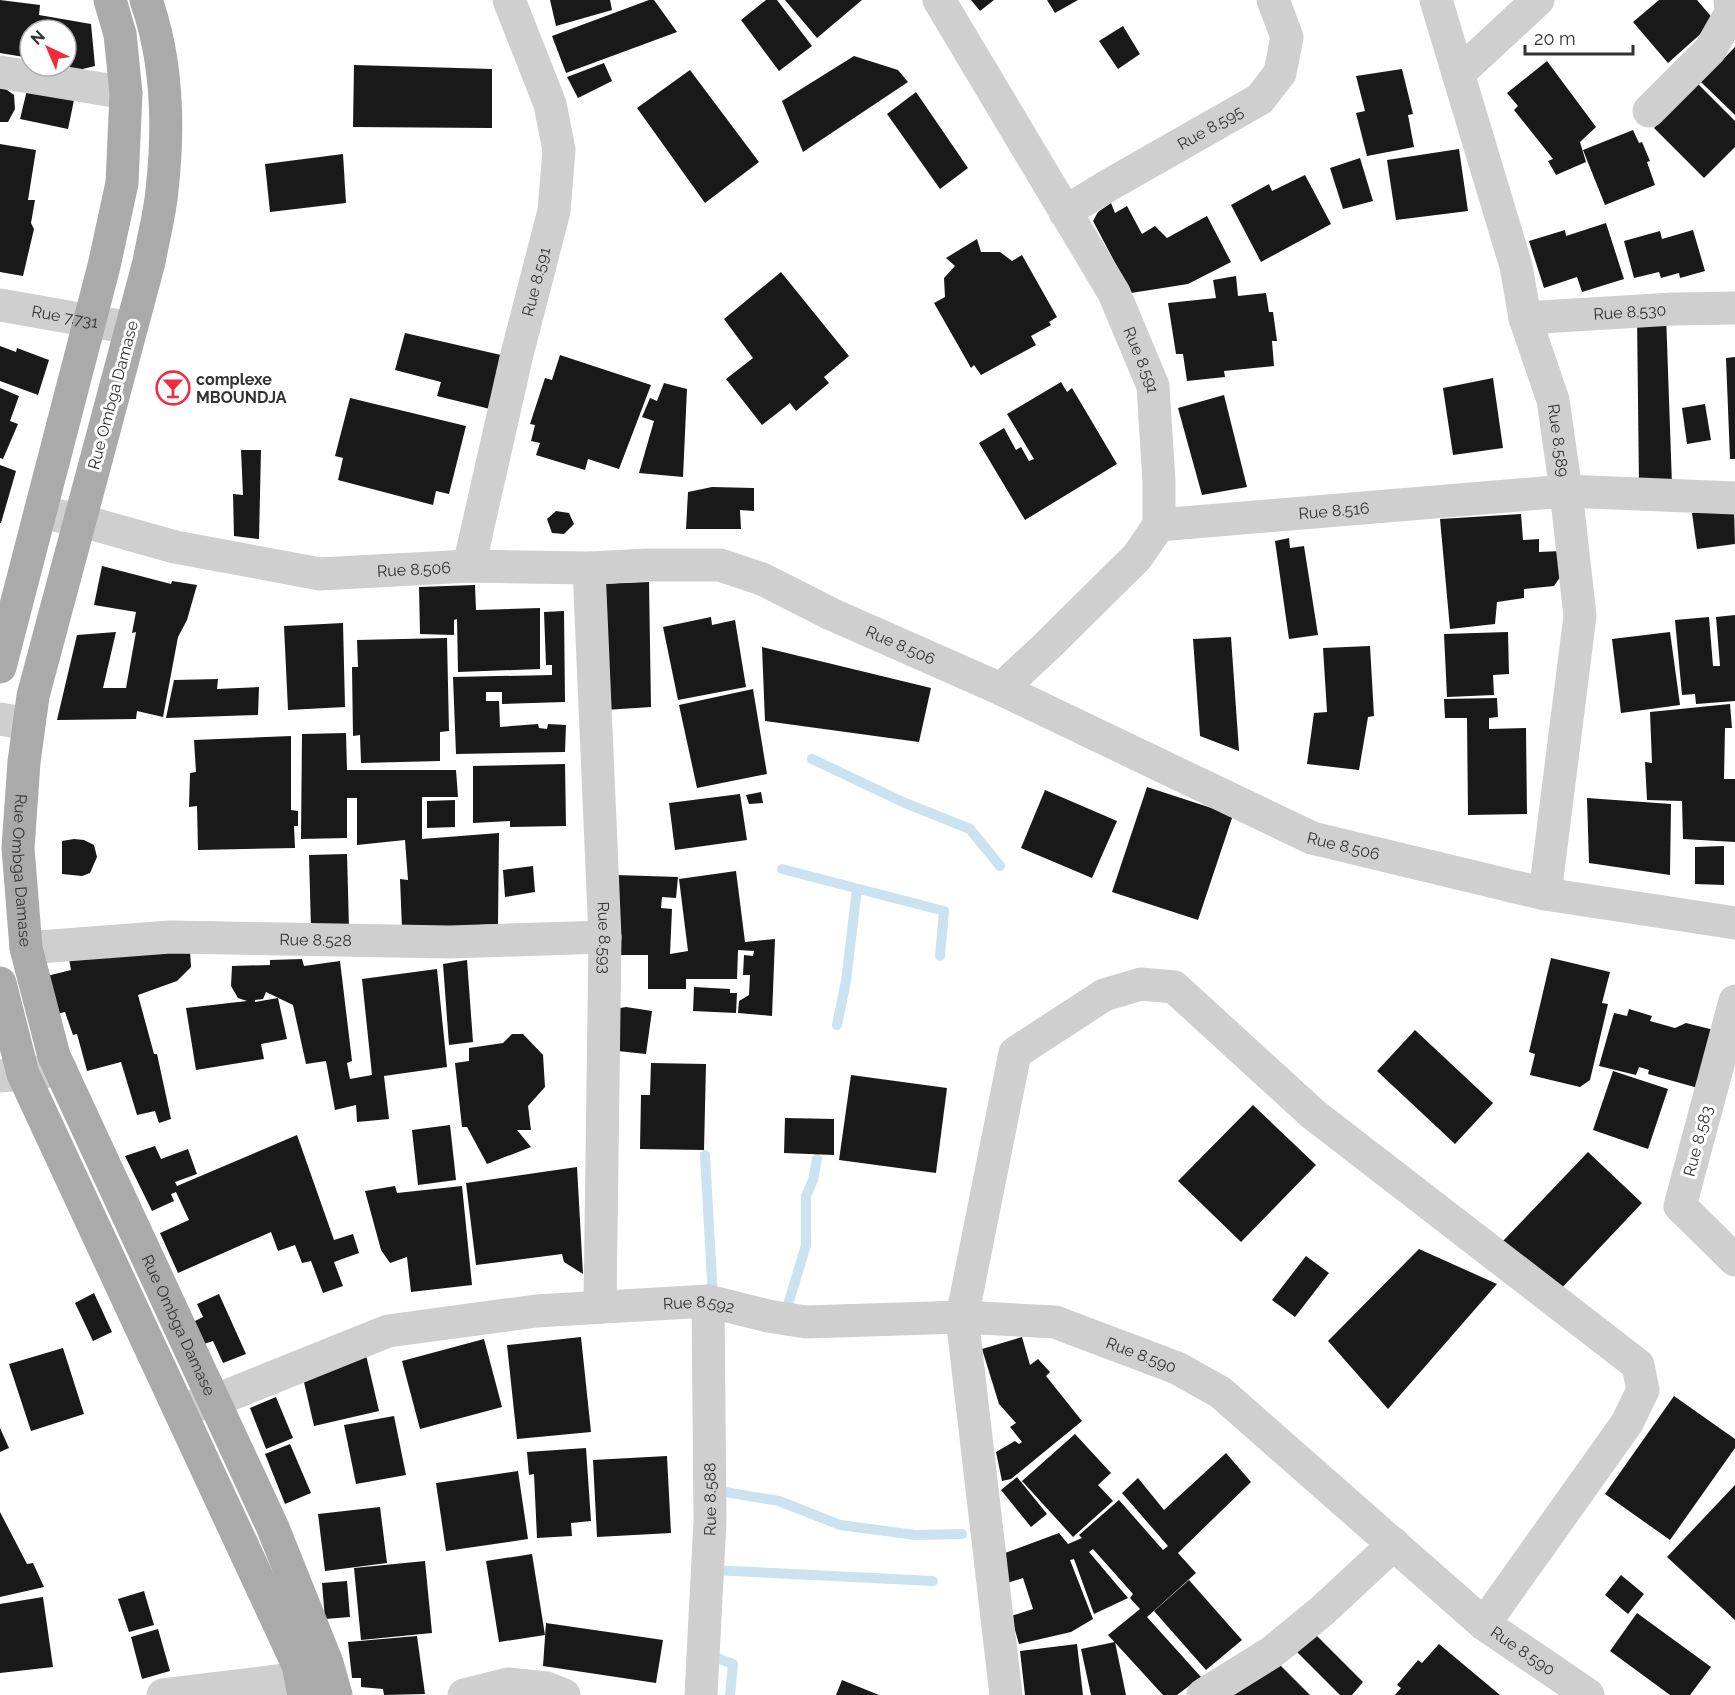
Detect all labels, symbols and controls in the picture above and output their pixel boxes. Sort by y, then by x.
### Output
north arrow [18,18,78,78]
scale bar [1525,18,1633,56]
text: N [27,26,49,49]
text: 20 m [1534,28,1576,49]
street label: Rue 8.595 [1174,101,1247,154]
street label: Rue 8.591 [518,245,554,318]
street label: Rue 8.530 [1593,300,1667,323]
street label: Rue 7.731 [30,301,100,332]
street label: Rue Ombga Damase [84,319,142,471]
street label: Rue 8.591 [1120,324,1163,394]
bar icon: complexe MBOUNDJA [155,370,191,406]
place label: complexe MBOUNDJA [196,370,287,407]
street label: Rue 8.589 [1544,403,1573,478]
street label: Rue 8.516 [1298,498,1370,523]
street label: Rue 8.506 [376,557,451,580]
street label: Rue 8.506 [863,621,938,668]
street label: Rue Ombga Damase [8,793,35,948]
street label: Rue 8.506 [1305,828,1382,863]
street label: Rue 8.593 [594,901,615,974]
street label: Rue 8.528 [279,929,352,950]
street label: Rue 8.583 [1679,1103,1717,1179]
street label: Rue Ombga Damase [138,1252,220,1399]
street label: Rue 8.592 [662,1291,737,1317]
street label: Rue 8.590 [1104,1333,1179,1376]
street label: Rue 8.588 [700,1462,720,1537]
street label: Rue 8.590 [1487,1622,1559,1679]

